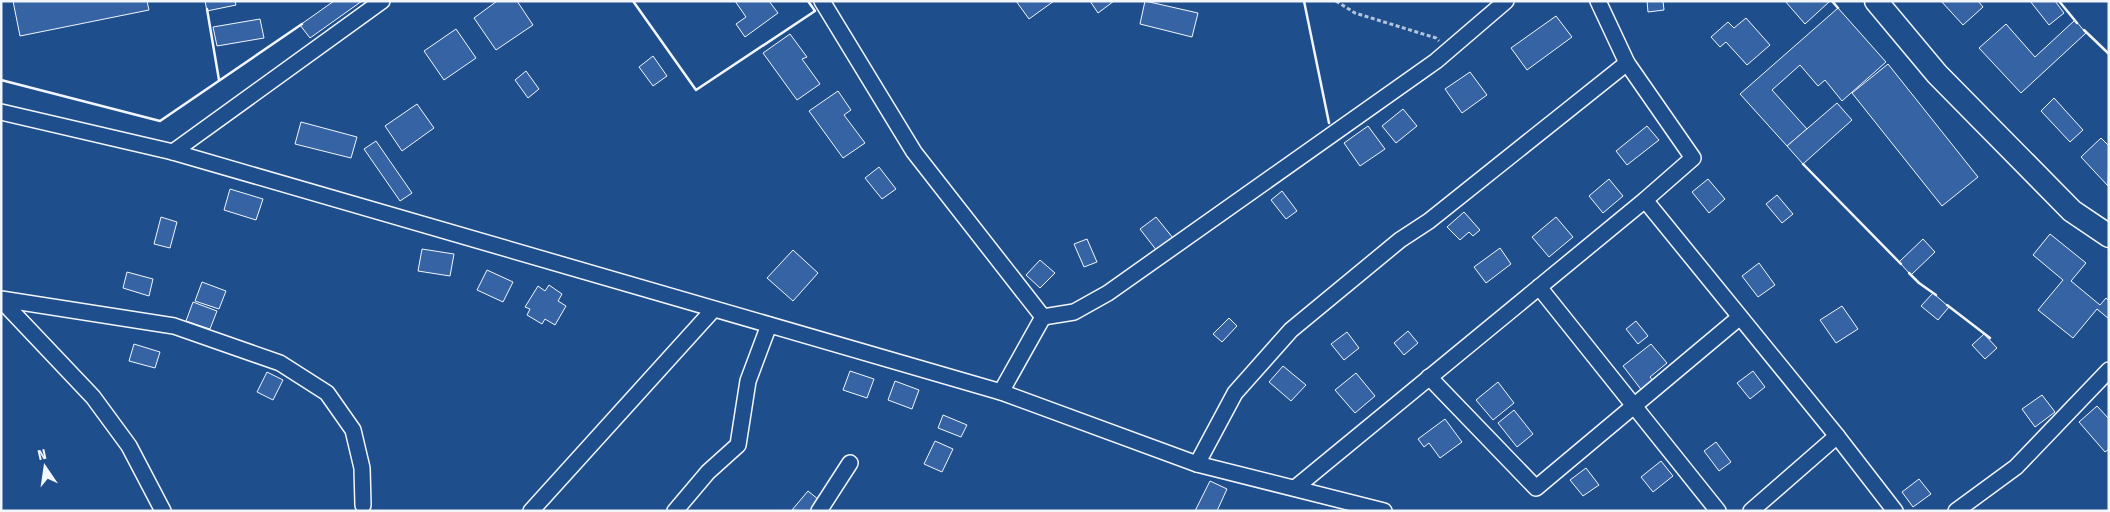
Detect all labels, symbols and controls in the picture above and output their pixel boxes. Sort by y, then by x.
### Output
north arrow [20,442,70,492]
text: N [36,446,48,464]

